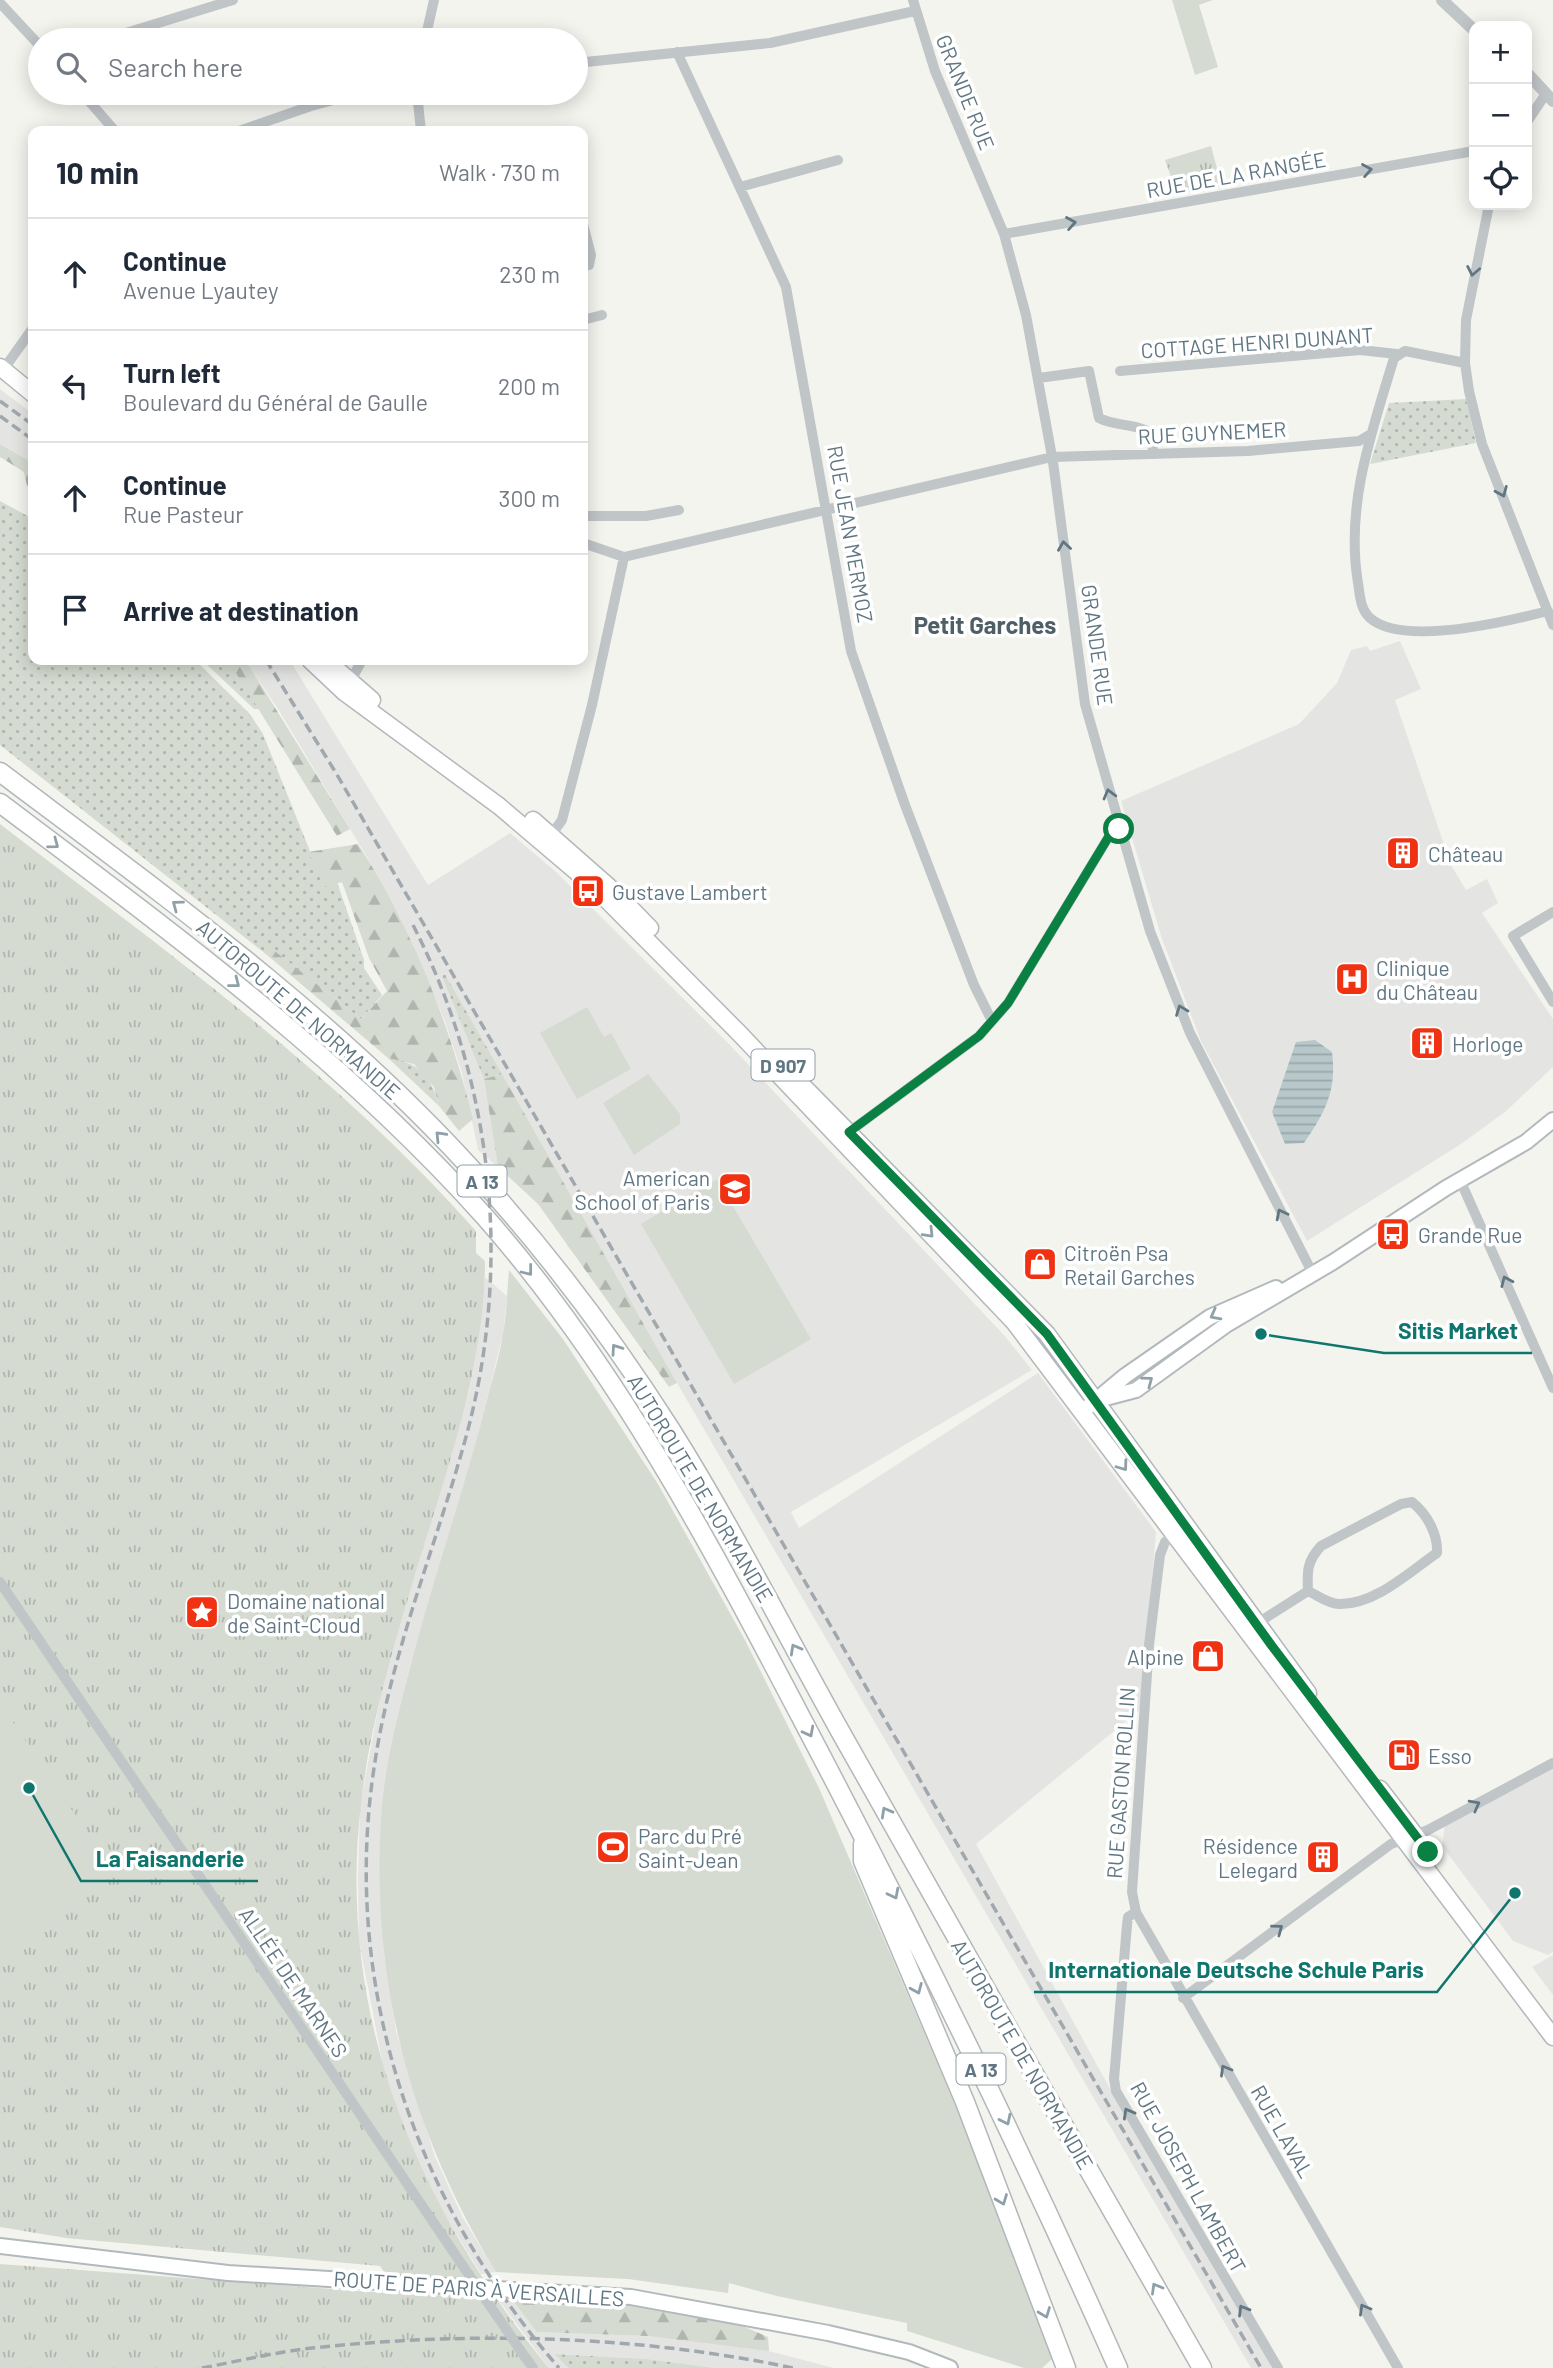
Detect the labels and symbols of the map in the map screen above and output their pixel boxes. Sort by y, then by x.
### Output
street label: GRANDE RUE [932,31,1000,153]
street label: RUE DE LA RANGÉE [1144,146,1328,202]
one-way arrow [1361,163,1373,178]
one-way arrow [1065,216,1077,231]
one-way arrow [1467,265,1482,277]
street label: COTTAGE HENRI DUNANT [1140,321,1374,363]
street label: RUE GUYNEMER [1137,416,1287,448]
street label: RUE JEAN MERMOZ [823,443,879,625]
one-way arrow [1494,485,1508,497]
one-way arrow [1056,541,1071,552]
street label: GRANDE RUE [1077,583,1119,707]
district label: Petit Garches [914,610,1056,639]
one-way arrow [1103,788,1118,800]
route start [1103,813,1134,844]
building icon: Château [1384,834,1422,872]
one-way arrow [47,836,59,848]
place label: Château [1428,841,1503,866]
bus stop icon: Gustave Lambert [569,872,607,910]
place label: Gustave Lambert [612,879,768,904]
one-way arrow [173,901,185,914]
street label: AUTOROUTE DE NORMANDIE [192,914,406,1104]
place label: Clinique du Château [1376,955,1478,1004]
hospital icon: Clinique du Château [1333,960,1371,998]
one-way arrow [227,974,239,987]
one-way arrow [1175,1004,1189,1016]
building icon: Horloge [1408,1024,1446,1062]
place label: Horloge [1452,1031,1524,1056]
road number: D 907 [752,1050,814,1080]
one-way arrow [436,1131,448,1144]
place label: American School of Paris [575,1165,710,1214]
road number: A 13 [458,1166,506,1196]
school or university icon: American School of Paris [716,1170,754,1208]
one-way arrow [1276,1209,1290,1221]
bus stop icon: Grande Rue [1374,1215,1412,1253]
place label: Grande Rue [1418,1222,1523,1247]
one-way arrow [921,1225,934,1238]
place label: Citroën Psa Retail Garches [1064,1240,1195,1289]
shop icon: Citroën Psa Retail Garches [1021,1245,1059,1283]
one-way arrow [519,1263,532,1276]
one-way arrow [1500,1276,1514,1288]
one-way arrow [1210,1307,1223,1320]
callout: Sitis Market [1384,1309,1532,1353]
text: Sitis Market [1398,1316,1518,1344]
one-way arrow [612,1344,624,1357]
street label: AUTOROUTE DE NORMANDIE [623,1370,779,1606]
one-way arrow [1140,1376,1152,1389]
one-way arrow [1114,1458,1127,1471]
place label: Domaine national de Saint-Cloud [227,1588,385,1637]
place icon: Domaine national de Saint-Cloud [183,1593,221,1631]
shop icon: Alpine [1189,1637,1227,1675]
one-way arrow [790,1644,803,1656]
place label: Alpine [1127,1644,1184,1669]
street label: RUE GASTON ROLLIN [1101,1686,1139,1880]
one-way arrow [800,1724,814,1737]
fuel station icon: Esso [1385,1736,1423,1774]
place label: Esso [1428,1743,1472,1768]
one-way arrow [1468,1799,1481,1813]
one-way arrow [881,1807,894,1819]
place label: Parc du Pré Saint-Jean [638,1823,742,1872]
sports icon: Parc du Pré Saint-Jean [594,1828,632,1866]
place label: Résidence Lelegard [1203,1833,1298,1882]
route end [1412,1836,1443,1867]
callout: La Faisanderie [81,1837,258,1881]
building icon: Résidence Lelegard [1304,1838,1342,1876]
text: La Faisanderie [96,1844,244,1872]
one-way arrow [885,1887,899,1899]
street label: ALLÉE DE MARNES [235,1902,353,2062]
one-way arrow [1270,1925,1283,1938]
street label: AUTOROUTE DE NORMANDIE [947,1935,1099,2173]
callout: Internationale Deutsche Schule Paris [1034,1948,1437,1992]
text: Internationale Deutsche Schule Paris [1048,1955,1424,1983]
one-way arrow [909,1982,923,1994]
road number: A 13 [956,2054,1006,2084]
one-way arrow [1220,2064,1233,2077]
street label: RUE JOSEPH LAMBERT [1126,2077,1252,2277]
street label: RUE LAVAL [1246,2080,1320,2182]
one-way arrow [1123,2108,1136,2121]
one-way arrow [998,2113,1012,2125]
one-way arrow [994,2193,1008,2205]
street label: ROUTE DE PARIS À VERSAILLES [333,2265,625,2311]
one-way arrow [1151,2282,1164,2295]
one-way arrow [1238,2304,1251,2317]
one-way arrow [1359,2304,1372,2316]
one-way arrow [1037,2307,1051,2319]

